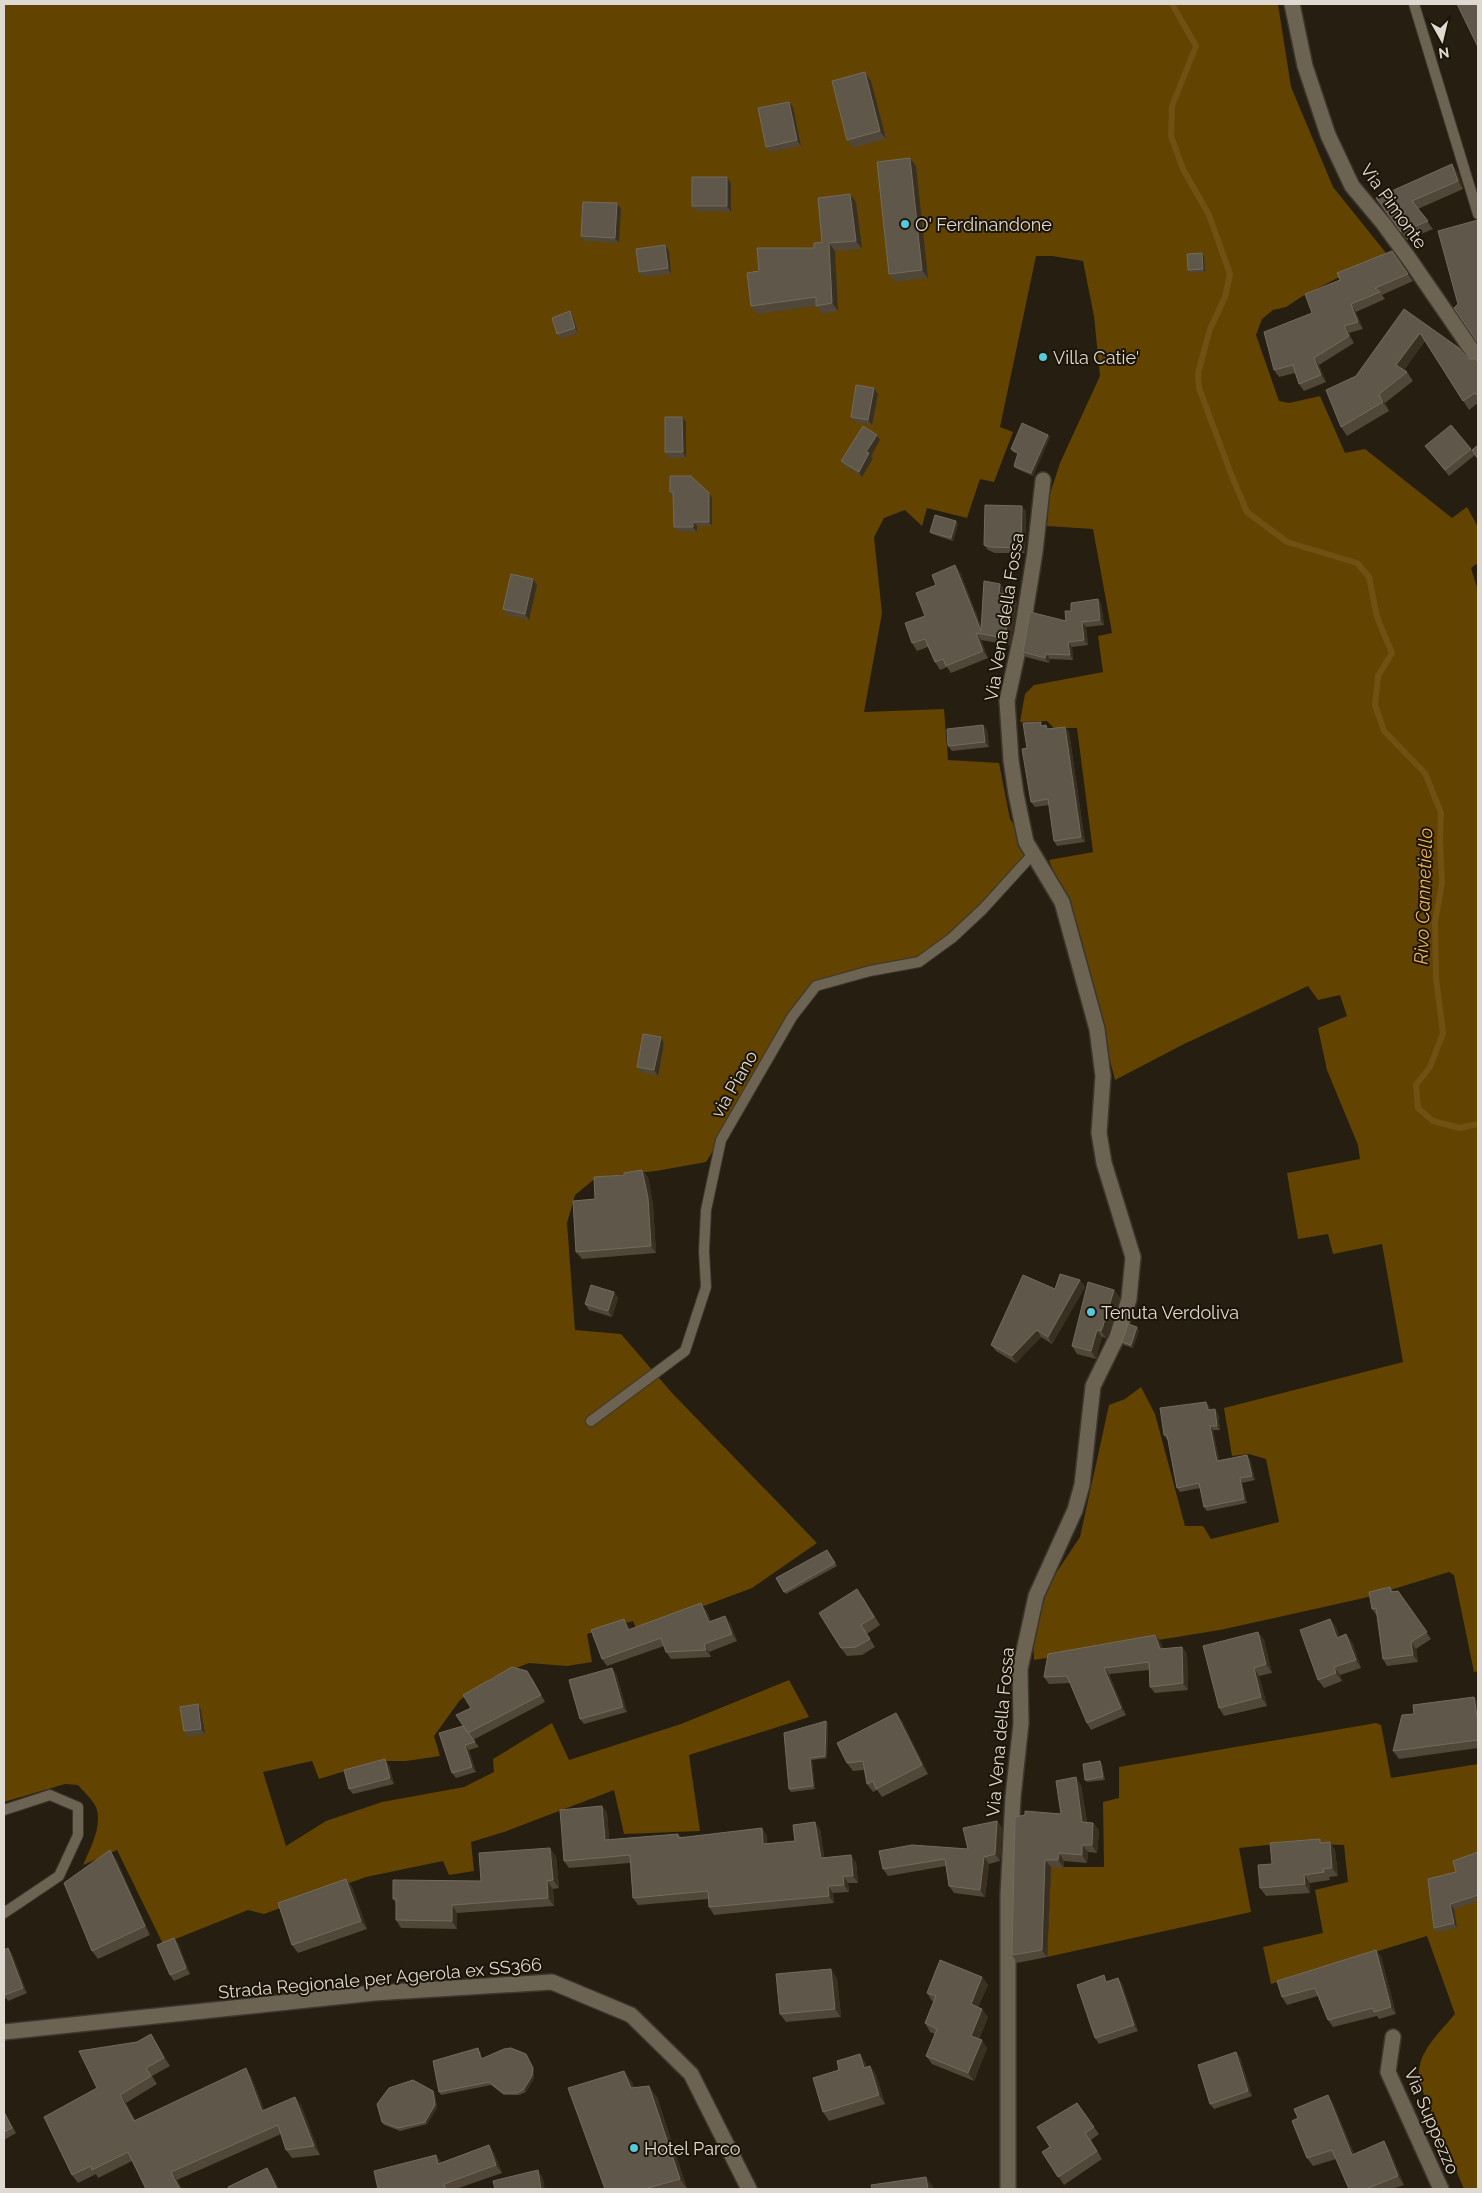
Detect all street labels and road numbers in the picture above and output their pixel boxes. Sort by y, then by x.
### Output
street label: Via Pimonte [1356,159,1432,253]
street label: Via Vena della Fossa [980,531,1028,703]
street label: via Piano [706,1046,762,1121]
street label: Via Vena della Fossa [982,1646,1018,1818]
street label: Strada Regionale per Agerola ex SS366 [217,1953,543,2003]
street label: Via Suppezzo [1400,2065,1464,2177]

